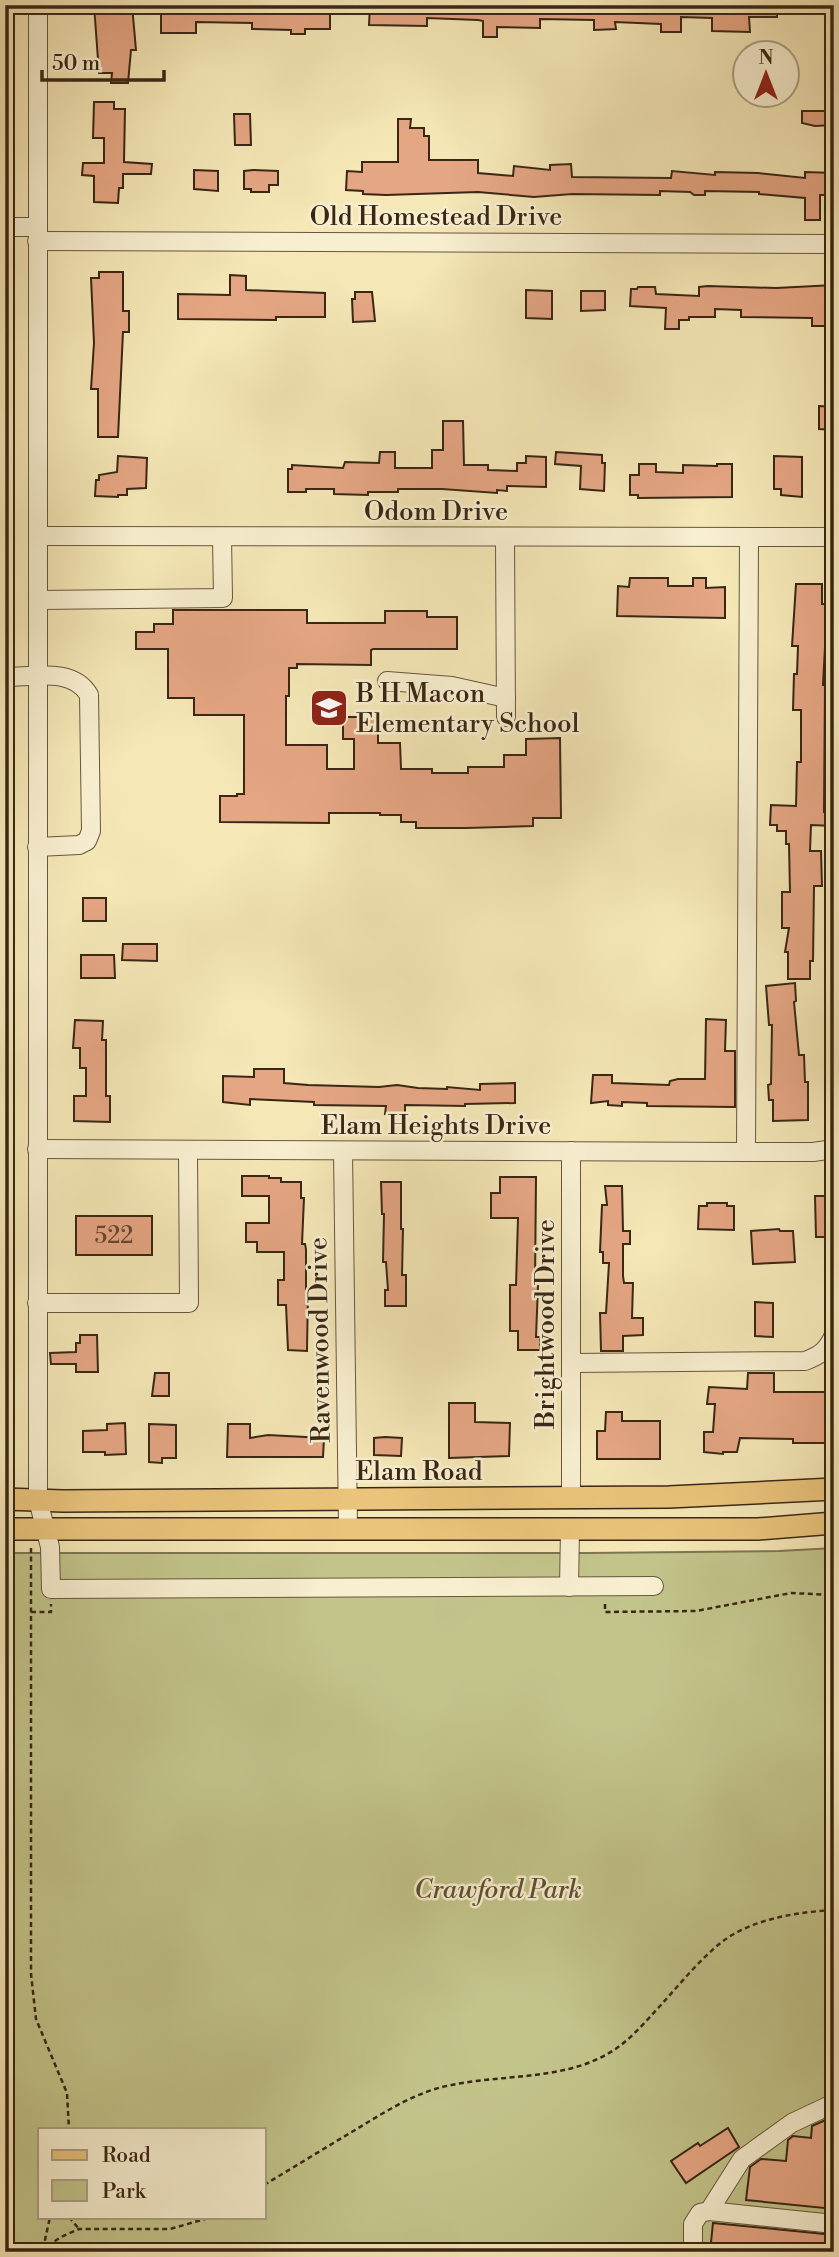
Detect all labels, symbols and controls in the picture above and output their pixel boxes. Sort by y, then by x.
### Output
scale bar [42,38,164,82]
north arrow [730,38,800,108]
text: N [758,46,774,70]
text: 50 m [52,51,100,77]
street label: Old Homestead Drive [310,201,562,233]
street label: Odom Drive [364,496,508,528]
place label: B H Macon Elementary School [355,678,580,740]
school or university icon: B H Macon Elementary School [308,687,350,729]
street label: Elam Heights Drive [321,1110,551,1142]
street label: Brightwood Drive [530,1219,562,1430]
house number: 522 [95,1222,133,1250]
street label: Ravenwood Drive [302,1237,338,1443]
street label: Elam Road [355,1456,483,1488]
park label: Crawford Park [414,1874,582,1906]
legend [38,2128,266,2218]
text: Road [102,2143,151,2169]
text: Park [102,2179,147,2205]

